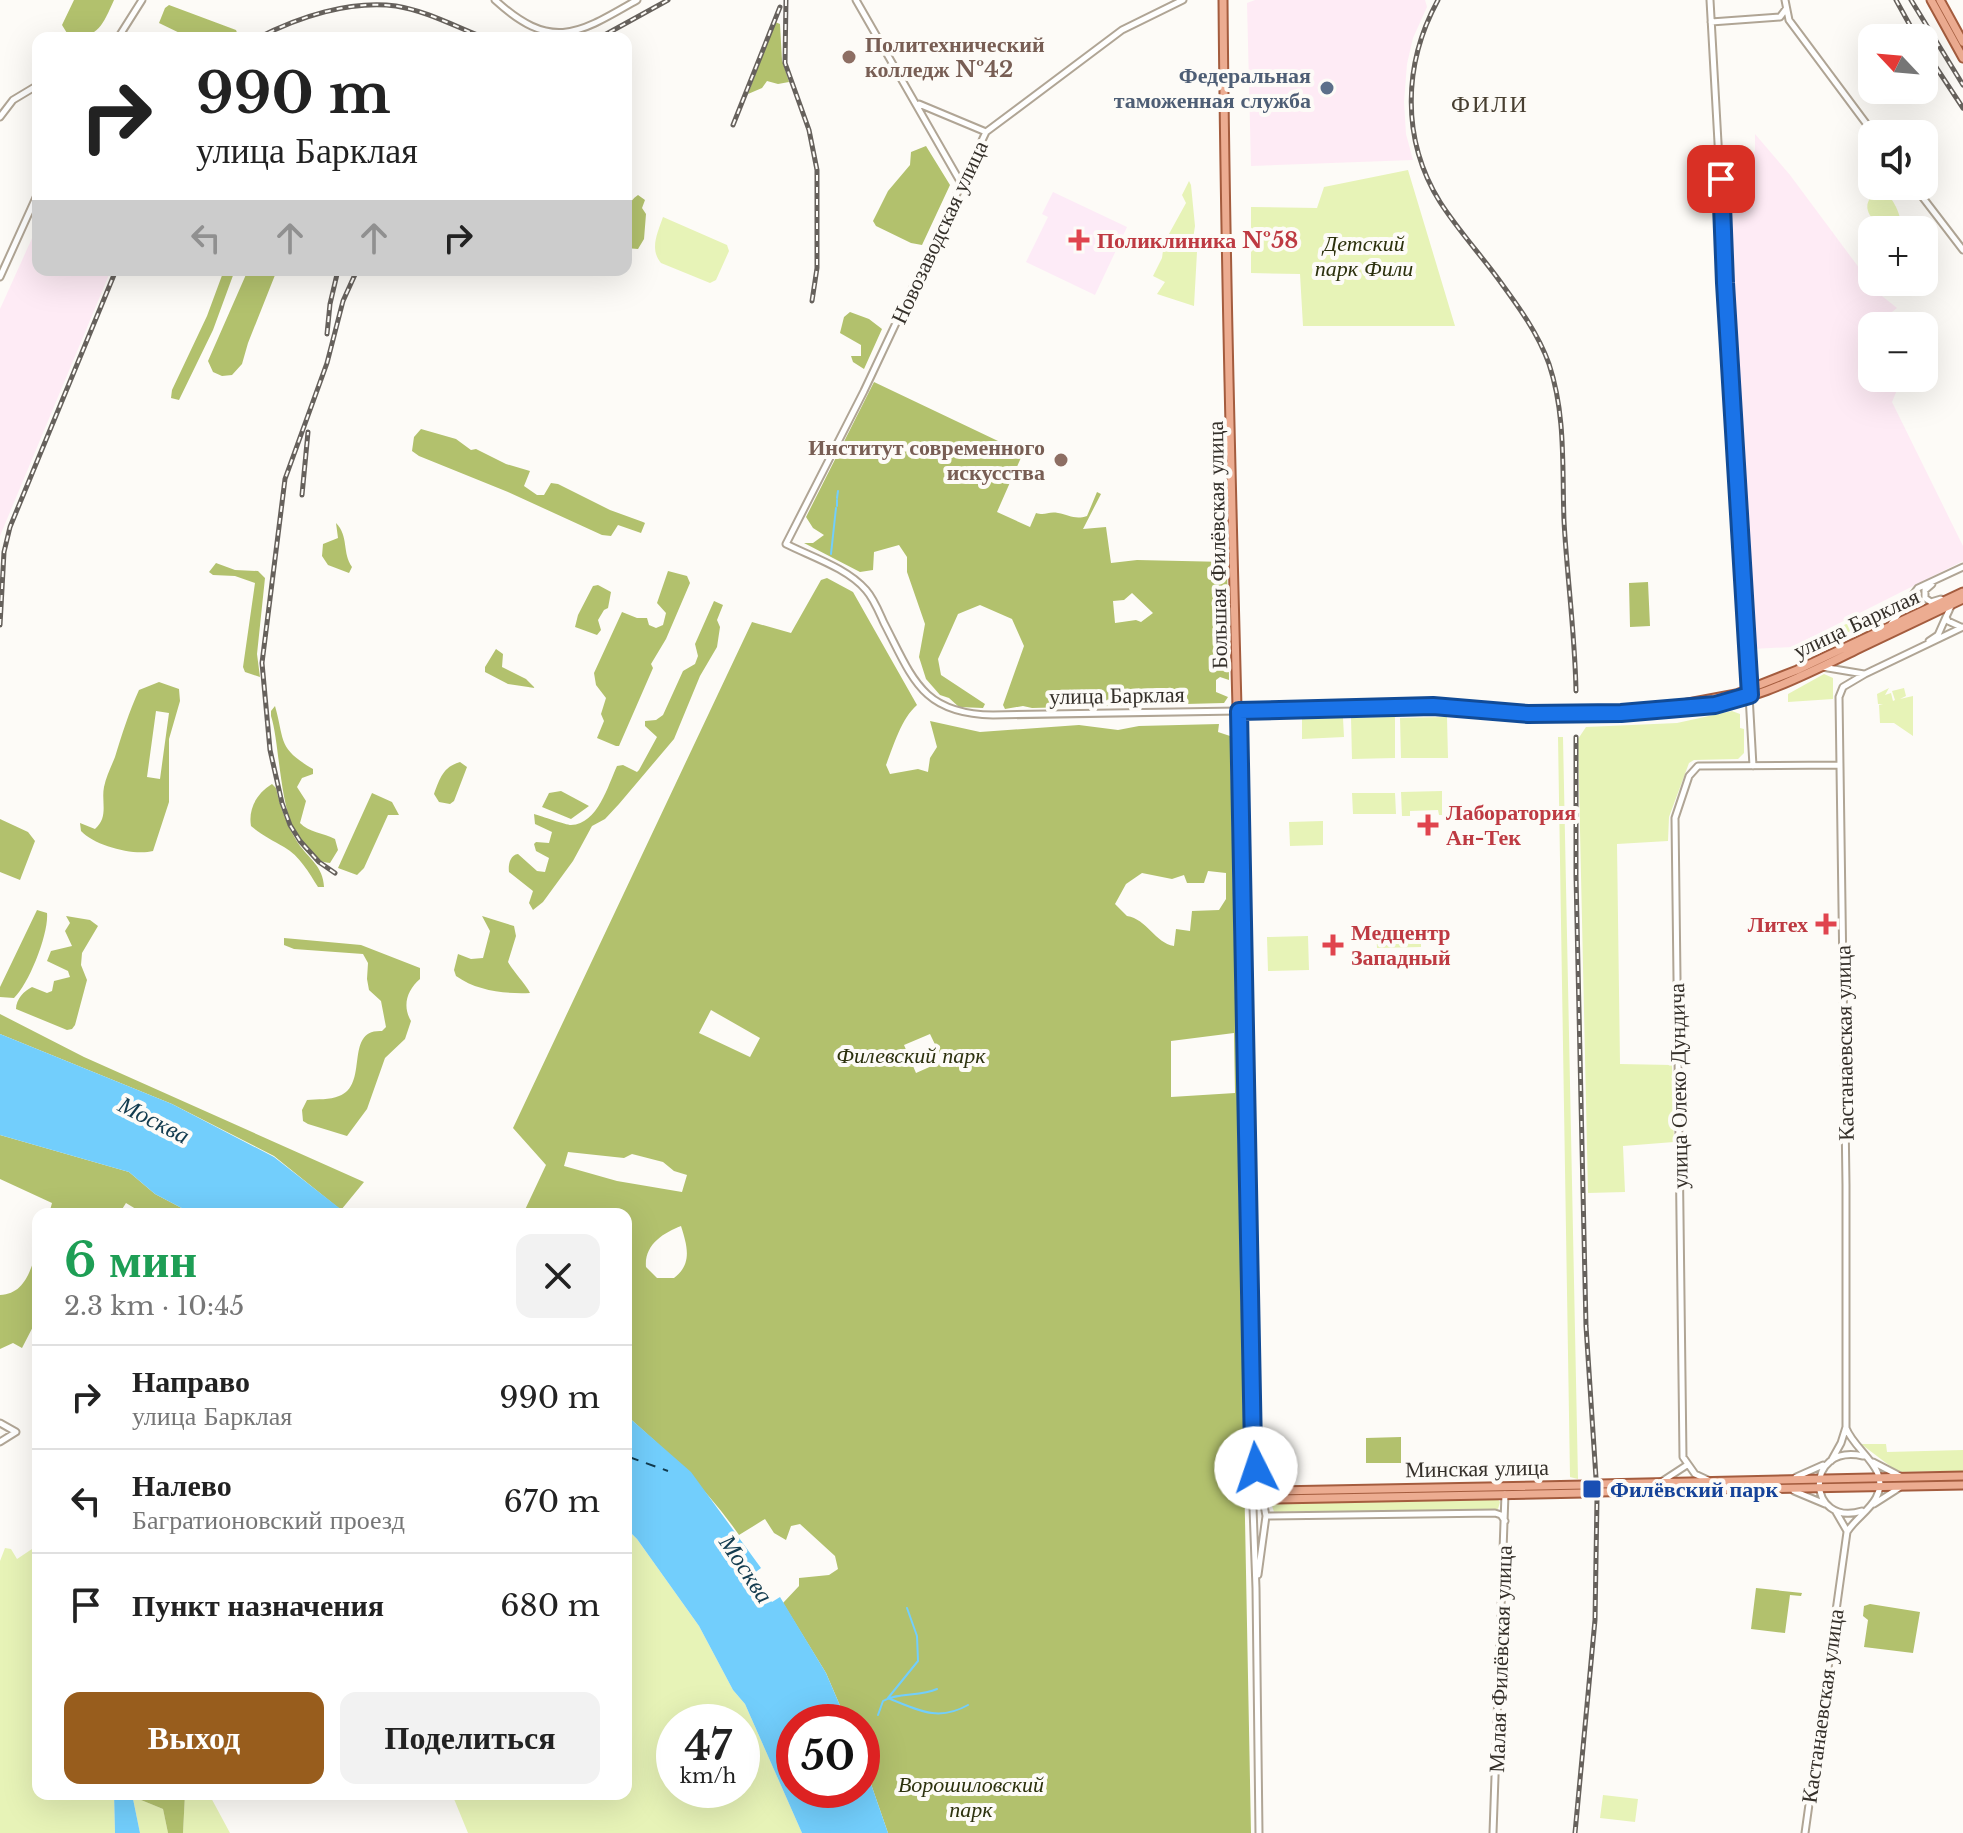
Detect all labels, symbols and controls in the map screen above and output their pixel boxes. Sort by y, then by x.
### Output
north arrow [1858,24,1938,104]
map controls [1858,24,1938,392]
place label: Политехнический колледж №42 [865,31,1045,83]
marker: Политехнический колледж №42 [840,48,858,66]
text: 990 m [196,59,391,128]
place label: Федеральная таможенная служба [1114,62,1311,114]
icon: right [64,64,168,168]
marker: Федеральная таможенная служба [1318,79,1336,97]
district label: ФИЛИ [1451,89,1529,118]
button: sound [1858,120,1938,200]
text: улица Барклая [196,128,418,173]
street label: Новозаводская улица [885,136,994,328]
pin [1687,145,1755,213]
icon: arrive [1699,157,1743,201]
icon: left [184,216,228,260]
icon: ahead [268,216,312,260]
icon: ahead [352,216,396,260]
icon: right [436,216,480,260]
button: + [1858,216,1938,296]
place label: Поликлиника №58 [1097,227,1298,254]
marker: Поликлиника №58 [1068,229,1090,251]
park label: Детский парк Фили [1315,230,1413,282]
button: − [1858,312,1938,392]
street label: Большая Филёвская улица [1202,420,1233,669]
place label: Институт современного искусства [808,434,1045,486]
marker: Институт современного искусства [1052,451,1070,469]
street label: улица Барклая [1789,583,1923,664]
street label: улица Барклая [1049,681,1185,710]
place label: Лаборатория Ан-Тек [1446,799,1576,851]
marker: Лаборатория Ан-Тек [1417,814,1439,836]
place label: Литех [1748,911,1808,938]
marker: Литех [1815,913,1837,935]
place label: Медцентр Западный [1351,919,1451,971]
marker: Медцентр Западный [1322,934,1344,956]
street label: Кастанаевская улица [1829,945,1860,1141]
street label: улица Олеко Дундича [1663,983,1694,1189]
park label: Филевский парк [836,1042,986,1069]
water label: Москва [113,1089,195,1150]
text: 6 мин [64,1230,197,1290]
button: close [516,1234,600,1318]
text: 2.3 km · 10:45 [64,1290,244,1322]
text: Направо [132,1363,250,1400]
icon: right [64,1375,108,1419]
text: 990 m [499,1379,600,1416]
text: улица Барклая [132,1400,292,1432]
position arrow [1214,1426,1298,1510]
street label: Минская улица [1405,1454,1549,1483]
text: Налево [132,1467,232,1504]
place label: Филёвский парк [1610,1476,1778,1503]
marker: Филёвский парк [1581,1478,1603,1500]
icon: left [64,1479,108,1523]
text: 670 m [503,1483,600,1520]
text: Багратионовский проезд [132,1504,405,1536]
water label: Москва [713,1528,780,1608]
street label: Малая Филёвская улица [1483,1545,1518,1773]
icon: arrive [64,1583,108,1627]
text: Пункт назначения [132,1587,384,1624]
text: 680 m [500,1587,600,1624]
street label: Кастанаевская улица [1796,1607,1850,1805]
button: Выход [64,1692,324,1784]
button: Поделиться [340,1692,600,1784]
speed limit sign: 50 [776,1704,880,1808]
text: 47 [684,1721,732,1771]
text: km/h [680,1764,736,1788]
park label: Ворошиловский парк [898,1771,1044,1823]

